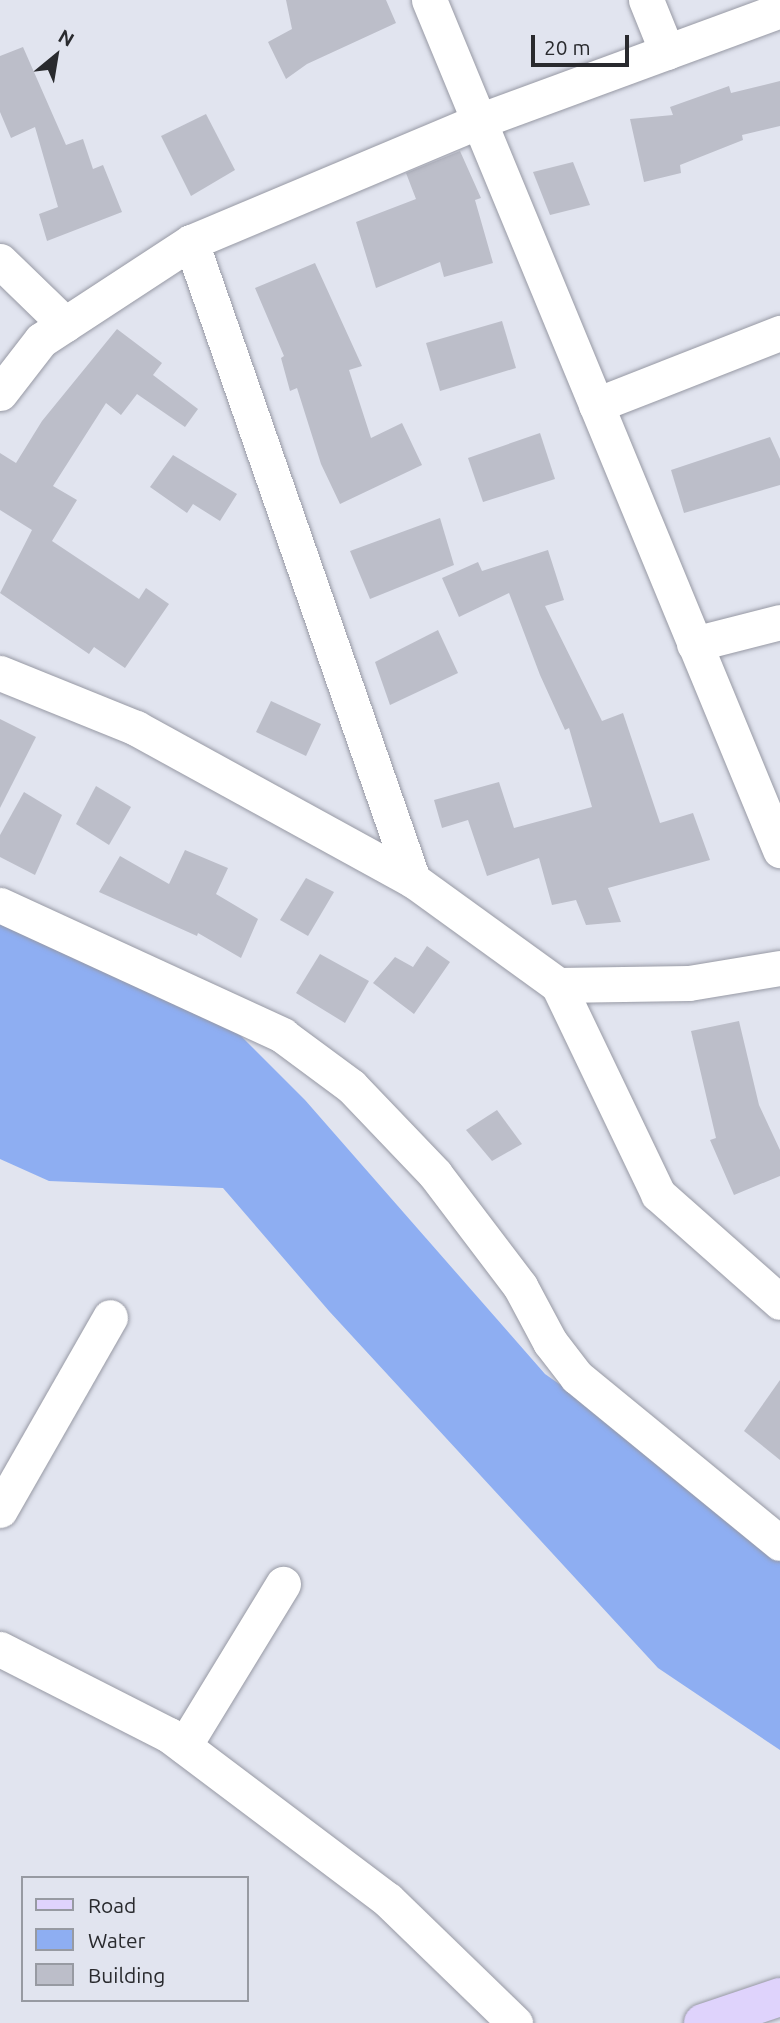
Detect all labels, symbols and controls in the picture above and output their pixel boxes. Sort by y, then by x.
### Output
north arrow [21,21,91,91]
scale bar [535,21,633,65]
text: N [55,25,78,51]
text: 20 m [544,35,591,59]
legend [21,1876,248,2002]
text: Road [88,1893,136,1917]
text: Water [88,1928,146,1952]
text: Building [88,1963,165,1987]

